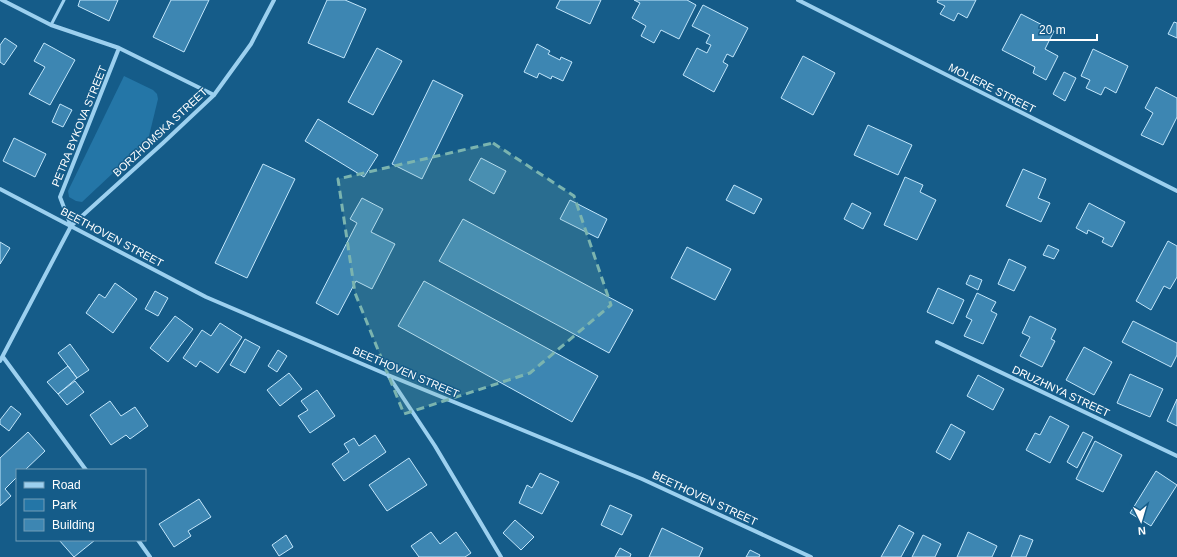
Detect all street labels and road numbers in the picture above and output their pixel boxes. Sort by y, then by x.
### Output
street label: MOLIERE STREET [947,61,1038,115]
street label: PETRA BYKOVA STREET [49,64,109,188]
street label: BORZHOMSKA STREET [111,85,210,179]
street label: BEETHOVEN STREET [59,205,166,269]
street label: BEETHOVEN STREET [351,344,461,400]
street label: DRUZHNYA STREET [1010,363,1112,419]
street label: BEETHOVEN STREET [651,468,760,528]

